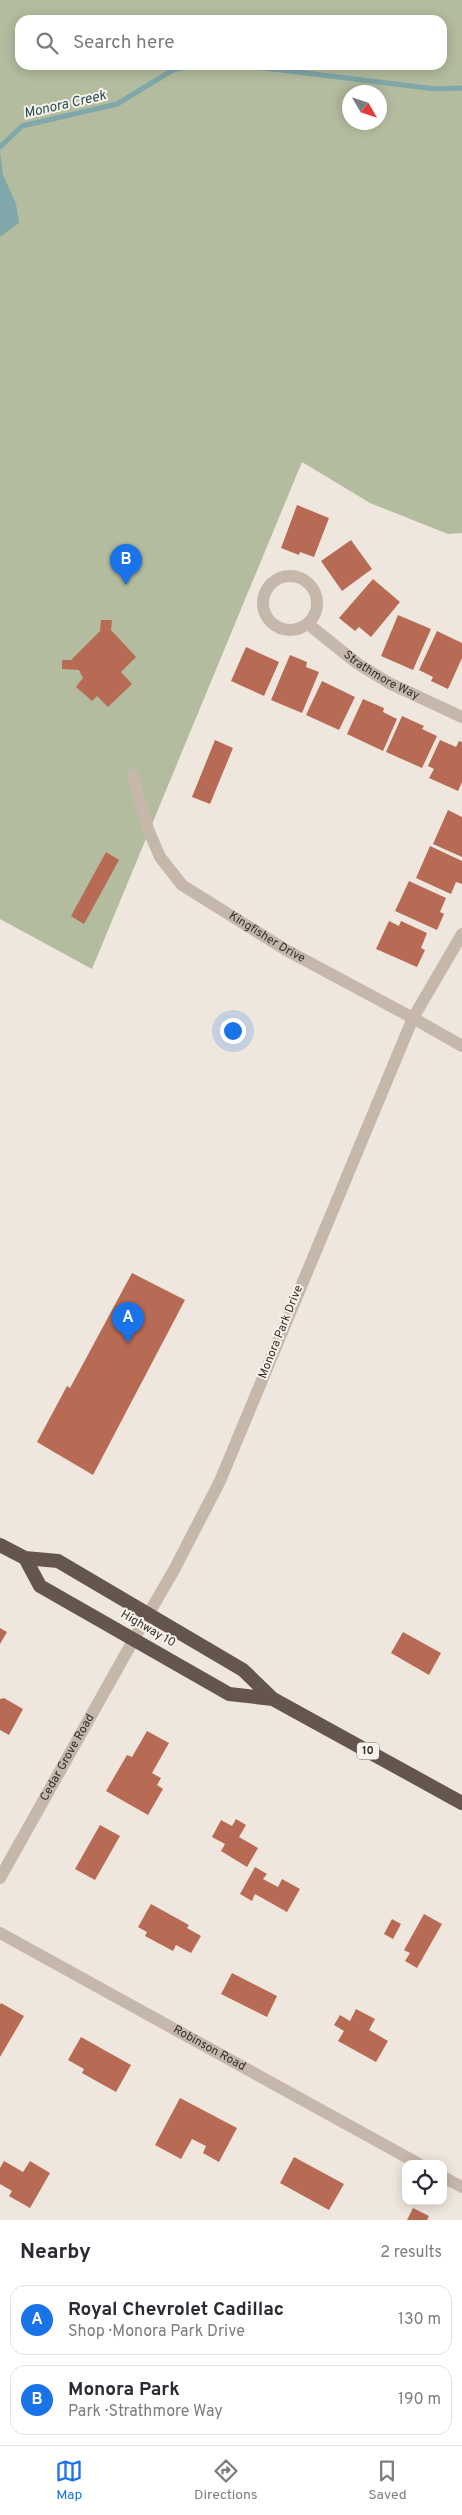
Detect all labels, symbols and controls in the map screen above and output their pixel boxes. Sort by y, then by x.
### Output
search box [15,15,447,70]
icon: search [33,29,61,57]
text: Search here [73,31,175,55]
north arrow [342,85,387,130]
water label: Monora Creek [22,87,109,123]
pin: B [110,544,142,585]
street label: Strathmore Way [340,647,422,704]
street label: Kingfisher Drive [226,908,308,967]
your location [220,1018,246,1044]
street label: Monora Park Drive [255,1283,307,1381]
pin: A [112,1302,144,1343]
street label: Highway 10 [118,1607,178,1651]
street label: Cedar Grove Road [37,1711,98,1804]
road number: 10 [357,1742,379,1760]
street label: Robinson Road [170,2022,248,2075]
map controls [402,2160,447,2205]
button: locate [402,2160,447,2205]
text: Nearby [20,2239,91,2266]
text: 2 results [380,2243,442,2263]
text: Royal Chevrolet Cadillac [68,2298,284,2322]
text: A [31,2310,43,2330]
text: 130 m [398,2310,441,2330]
text: Shop · Monora Park Drive [68,2322,245,2342]
text: Monora Park [68,2378,180,2402]
text: B [31,2390,43,2410]
text: 190 m [398,2390,441,2410]
text: Park · Strathmore Way [68,2402,223,2422]
tab: Map [55,2457,83,2504]
tab: Directions [194,2457,258,2504]
tab: Saved [368,2457,407,2504]

